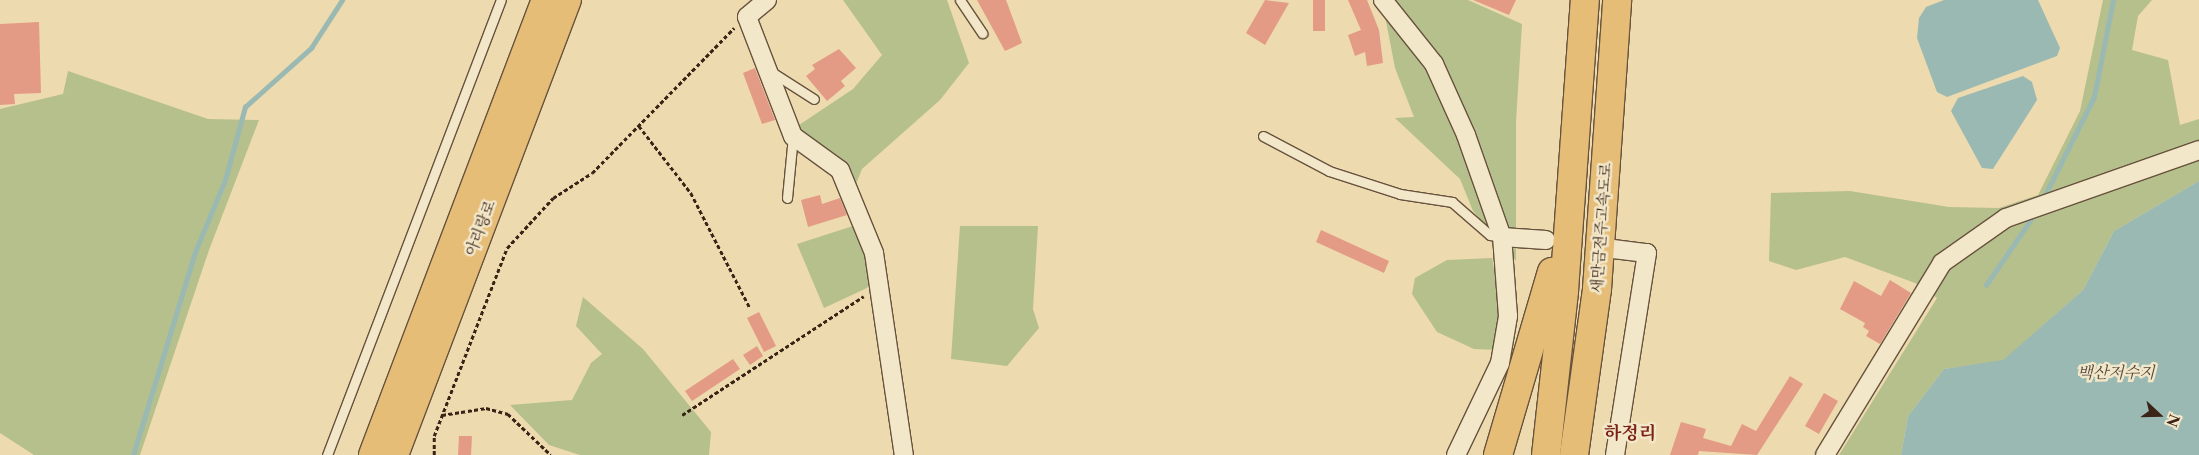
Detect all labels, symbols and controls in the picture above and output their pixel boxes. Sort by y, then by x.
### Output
street label: 새만금전주고속도로 [1587,162,1615,294]
street label: 아리랑로 [461,198,499,258]
water label: 백산저수지 [2077,362,2155,382]
north arrow [2134,390,2184,440]
text: N [2162,411,2184,429]
district label: 하정리 [1604,422,1656,444]

